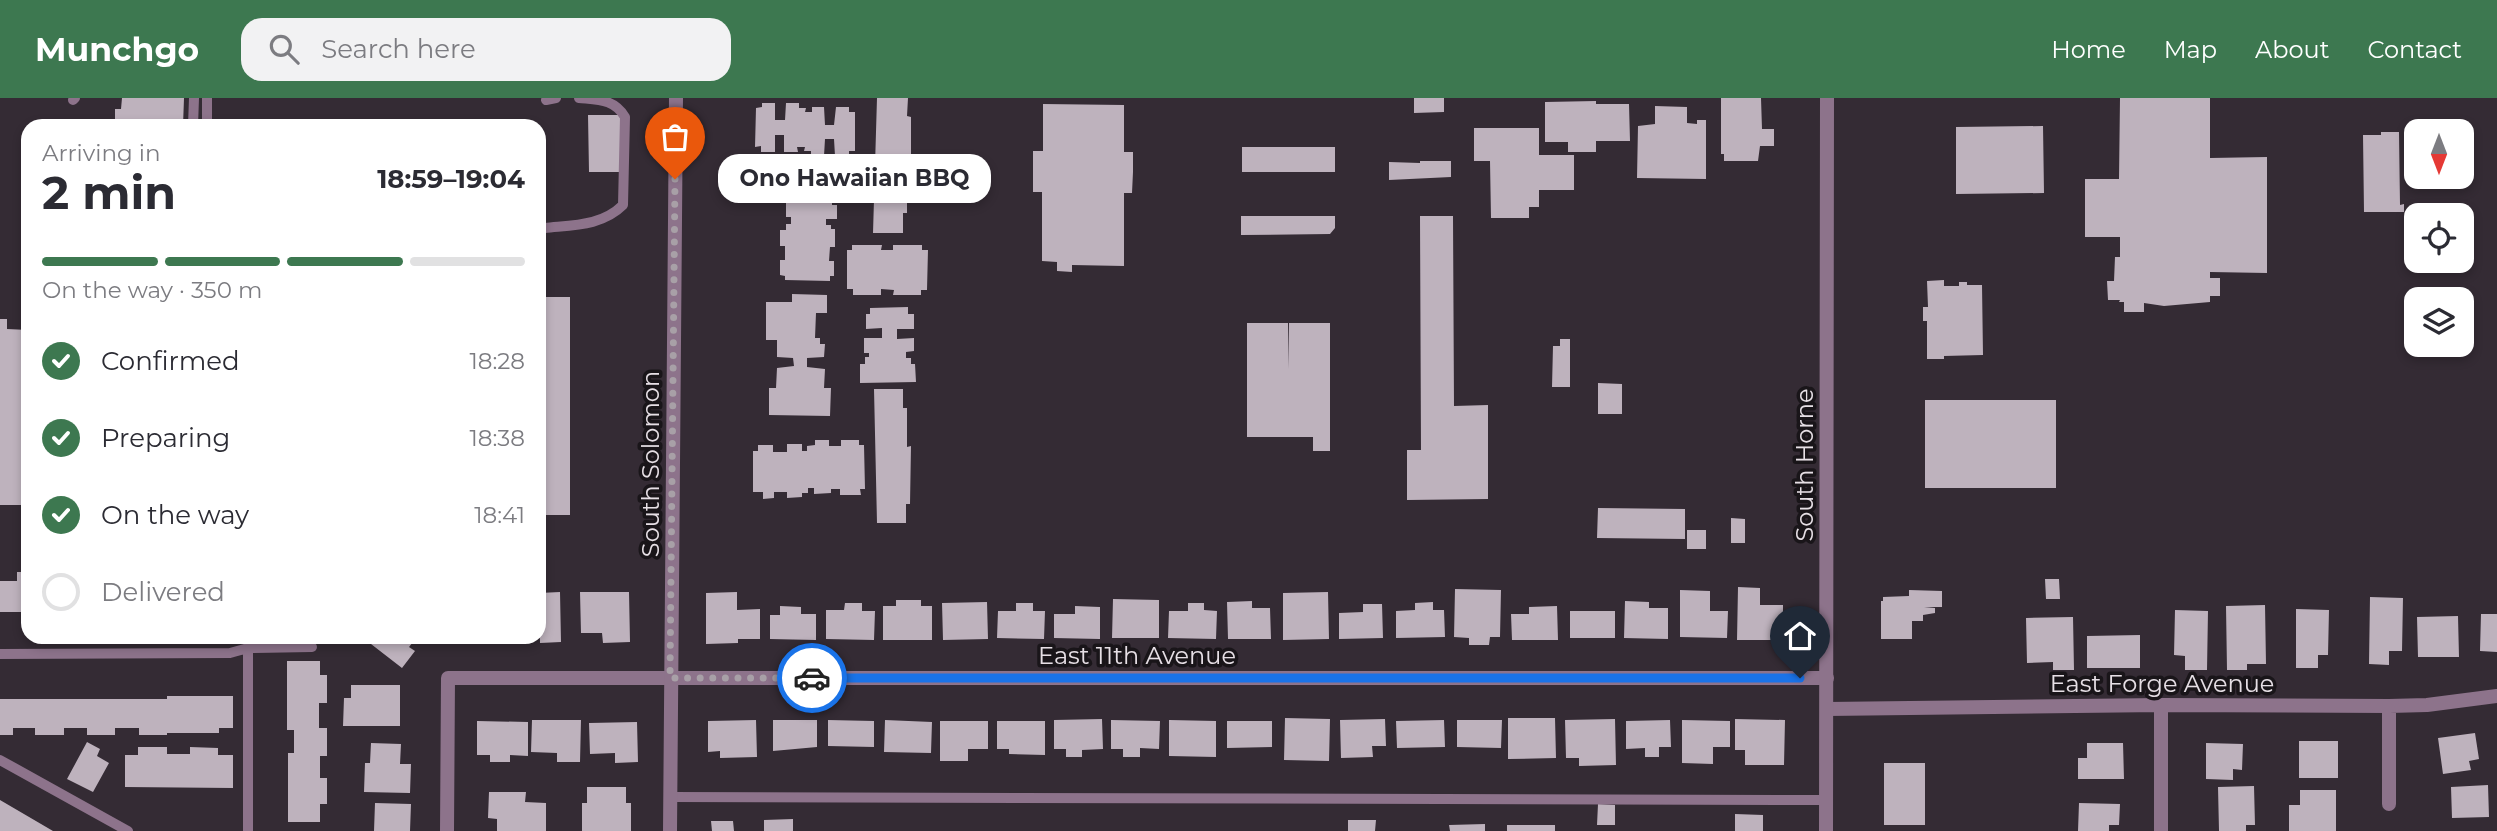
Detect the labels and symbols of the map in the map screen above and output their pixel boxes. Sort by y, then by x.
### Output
pin [645,107,705,179]
north arrow [2404,119,2474,189]
callout: Ono Hawaiian BBQ [717,154,990,204]
street label: South Solomon [636,371,665,557]
street label: South Horne [1790,389,1819,541]
pin [1770,606,1830,678]
street label: East 11th Avenue [1038,641,1236,670]
courier [777,643,847,713]
street label: East Forge Avenue [2050,669,2274,698]

